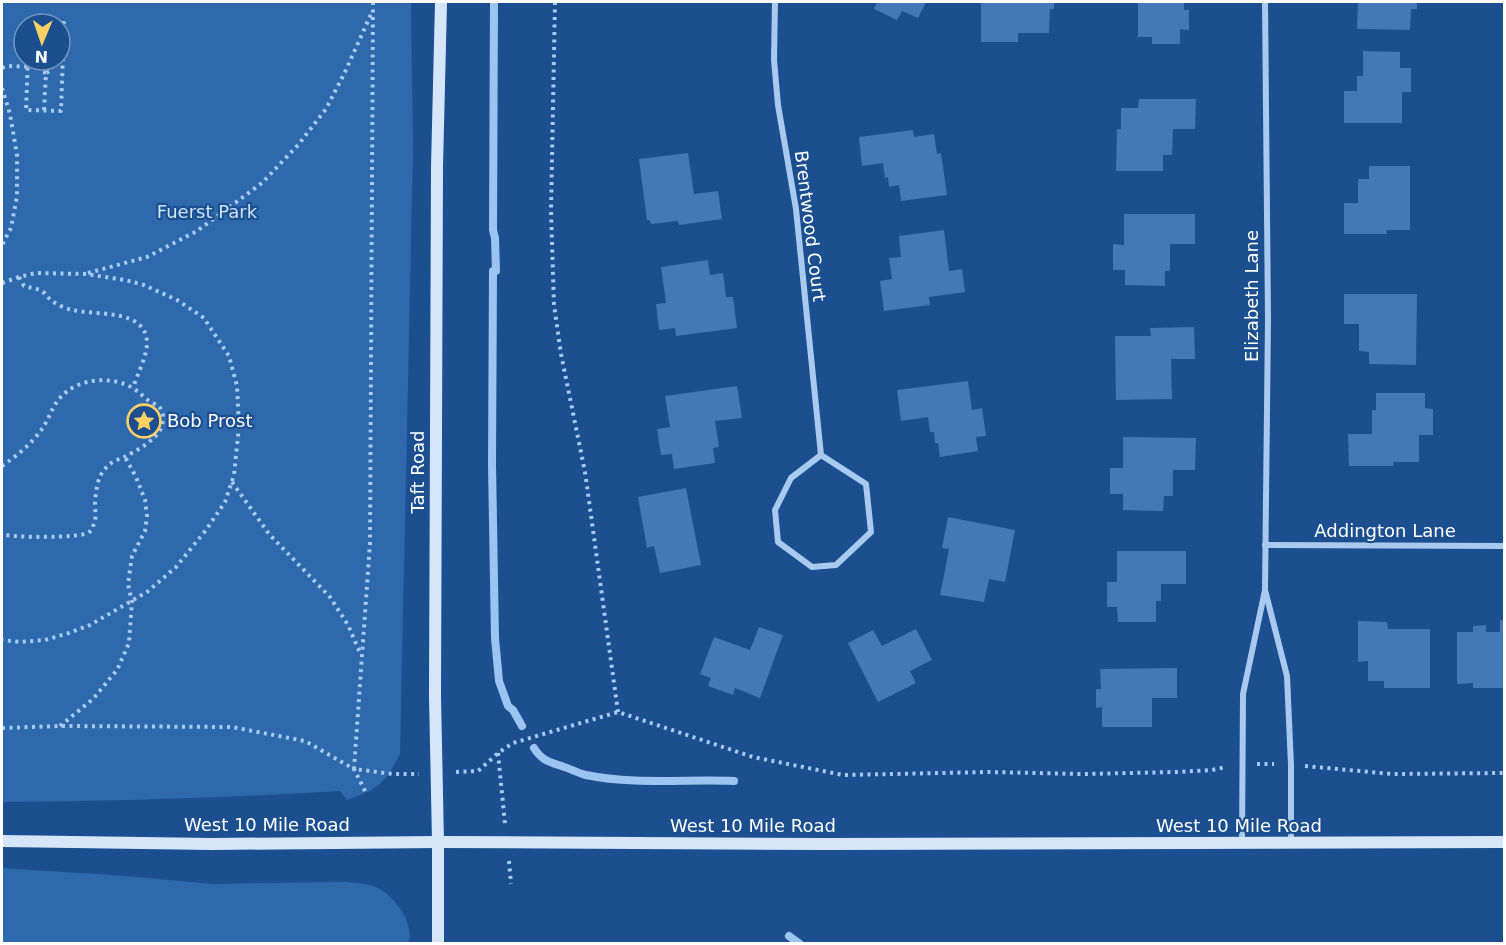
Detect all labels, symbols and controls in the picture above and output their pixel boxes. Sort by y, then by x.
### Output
north arrow [12,12,72,72]
text: N [34,47,49,66]
street label: Brentwood Court [791,149,830,303]
park label: Fuerst Park [157,201,258,222]
street label: Elizabeth Lane [1241,230,1262,362]
place icon: Bob Prost [126,403,162,439]
place label: Bob Prost [167,410,253,431]
street label: Taft Road [407,430,428,515]
street label: Addington Lane [1314,520,1456,541]
street label: West 10 Mile Road [184,814,350,835]
street label: West 10 Mile Road [670,815,836,836]
street label: West 10 Mile Road [1156,815,1322,836]

